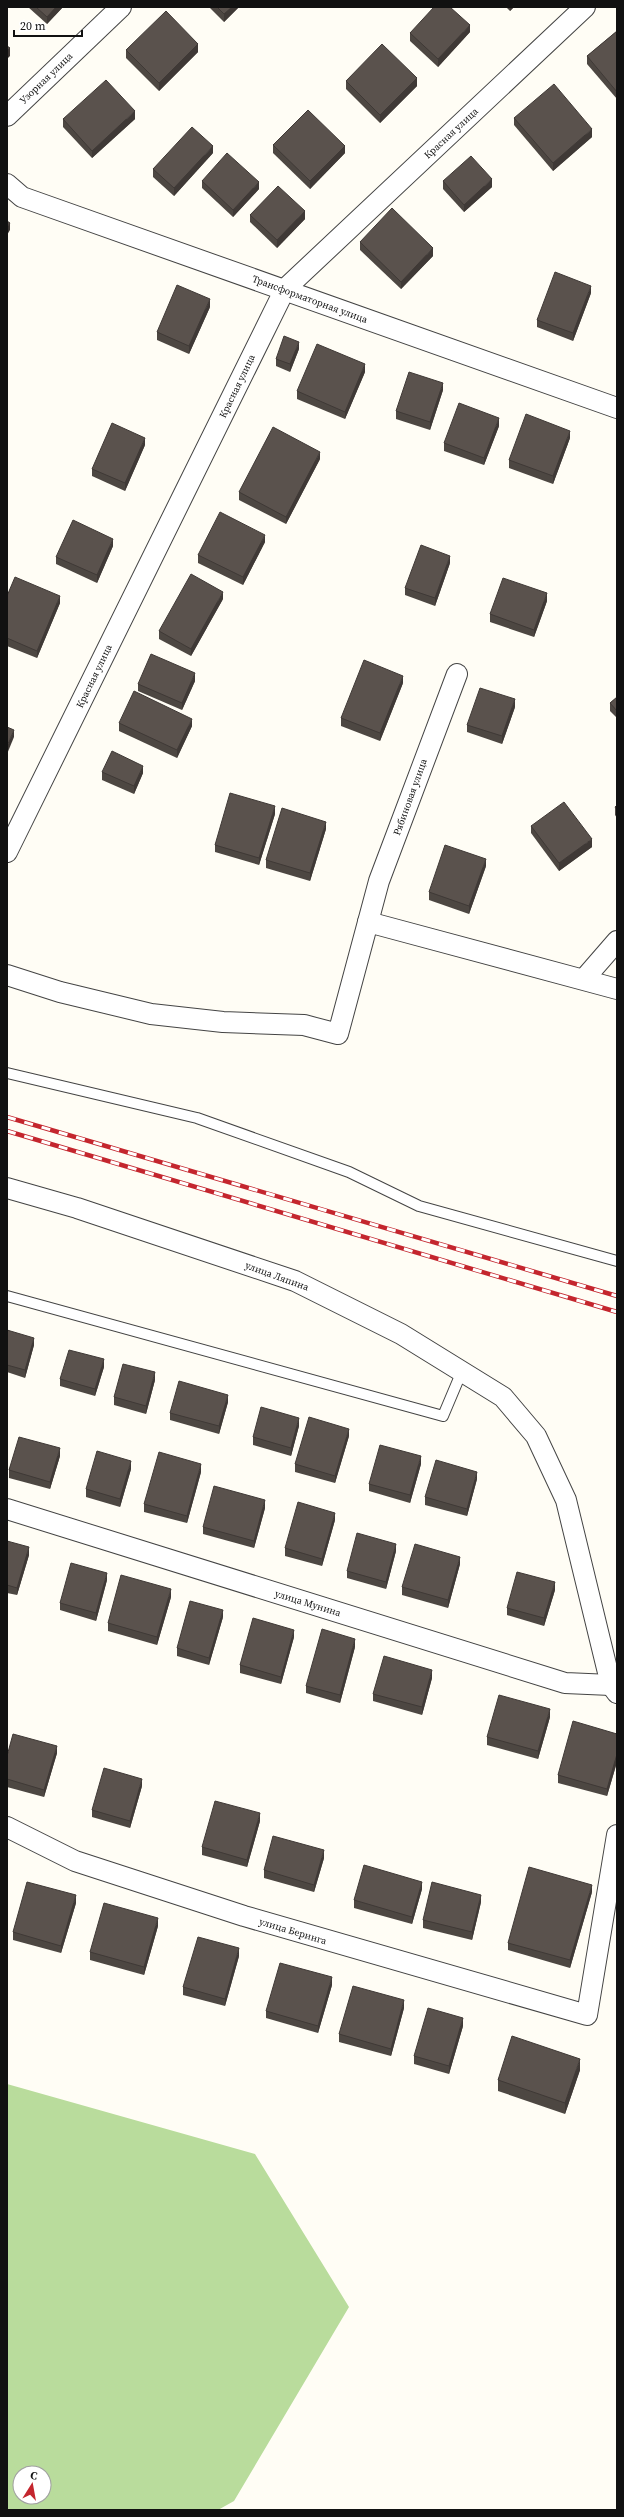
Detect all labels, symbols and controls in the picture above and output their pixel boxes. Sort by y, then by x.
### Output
scale bar [14,12,82,38]
text: 20 m [20,18,46,34]
street label: Узорная улица [17,49,76,107]
street label: Красная улица [421,104,481,161]
street label: Трансформаторная улица [250,272,370,326]
street label: Красная улица [216,351,258,420]
street label: Красная улица [73,641,115,710]
street label: Рябиновая улица [390,756,430,837]
street label: улица Ляпина [243,1258,311,1294]
street label: улица Мунина [273,1587,344,1619]
street label: улица Беринга [258,1915,329,1948]
north arrow [12,2465,52,2505]
text: С [29,2468,39,2484]

